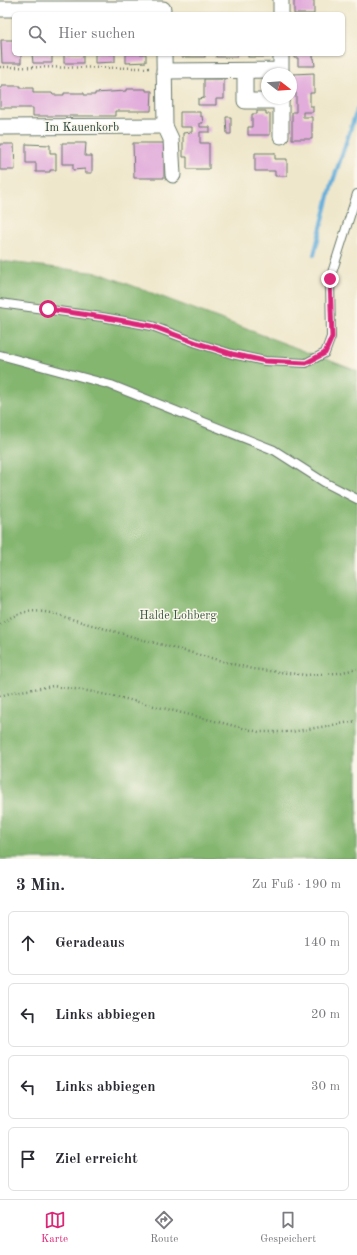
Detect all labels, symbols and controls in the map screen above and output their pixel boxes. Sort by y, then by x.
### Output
search box [12,12,345,56]
icon: search [26,23,48,45]
text: Hier suchen [58,27,135,42]
north arrow [261,68,297,104]
street label: Im Kauenkorb [45,122,119,134]
route end [321,270,339,288]
route start [39,300,57,318]
park label: Halde Lohberg [139,610,217,622]
text: 3 Min. [16,877,65,894]
text: Zu Fuß · 190 m [252,878,341,891]
icon: ahead [17,932,39,954]
text: Geradeaus [55,936,124,951]
text: 140 m [303,936,340,949]
icon: left [17,1004,39,1026]
text: Links abbiegen [55,1008,156,1023]
text: 20 m [311,1008,340,1021]
icon: left [17,1076,39,1098]
text: Links abbiegen [55,1080,156,1095]
text: 30 m [311,1080,340,1093]
icon: arrive [17,1148,39,1170]
text: Ziel erreicht [55,1152,138,1167]
tab: Karte [41,1209,68,1247]
tab: Route [150,1209,178,1247]
tab: Gespeichert [260,1209,316,1247]

